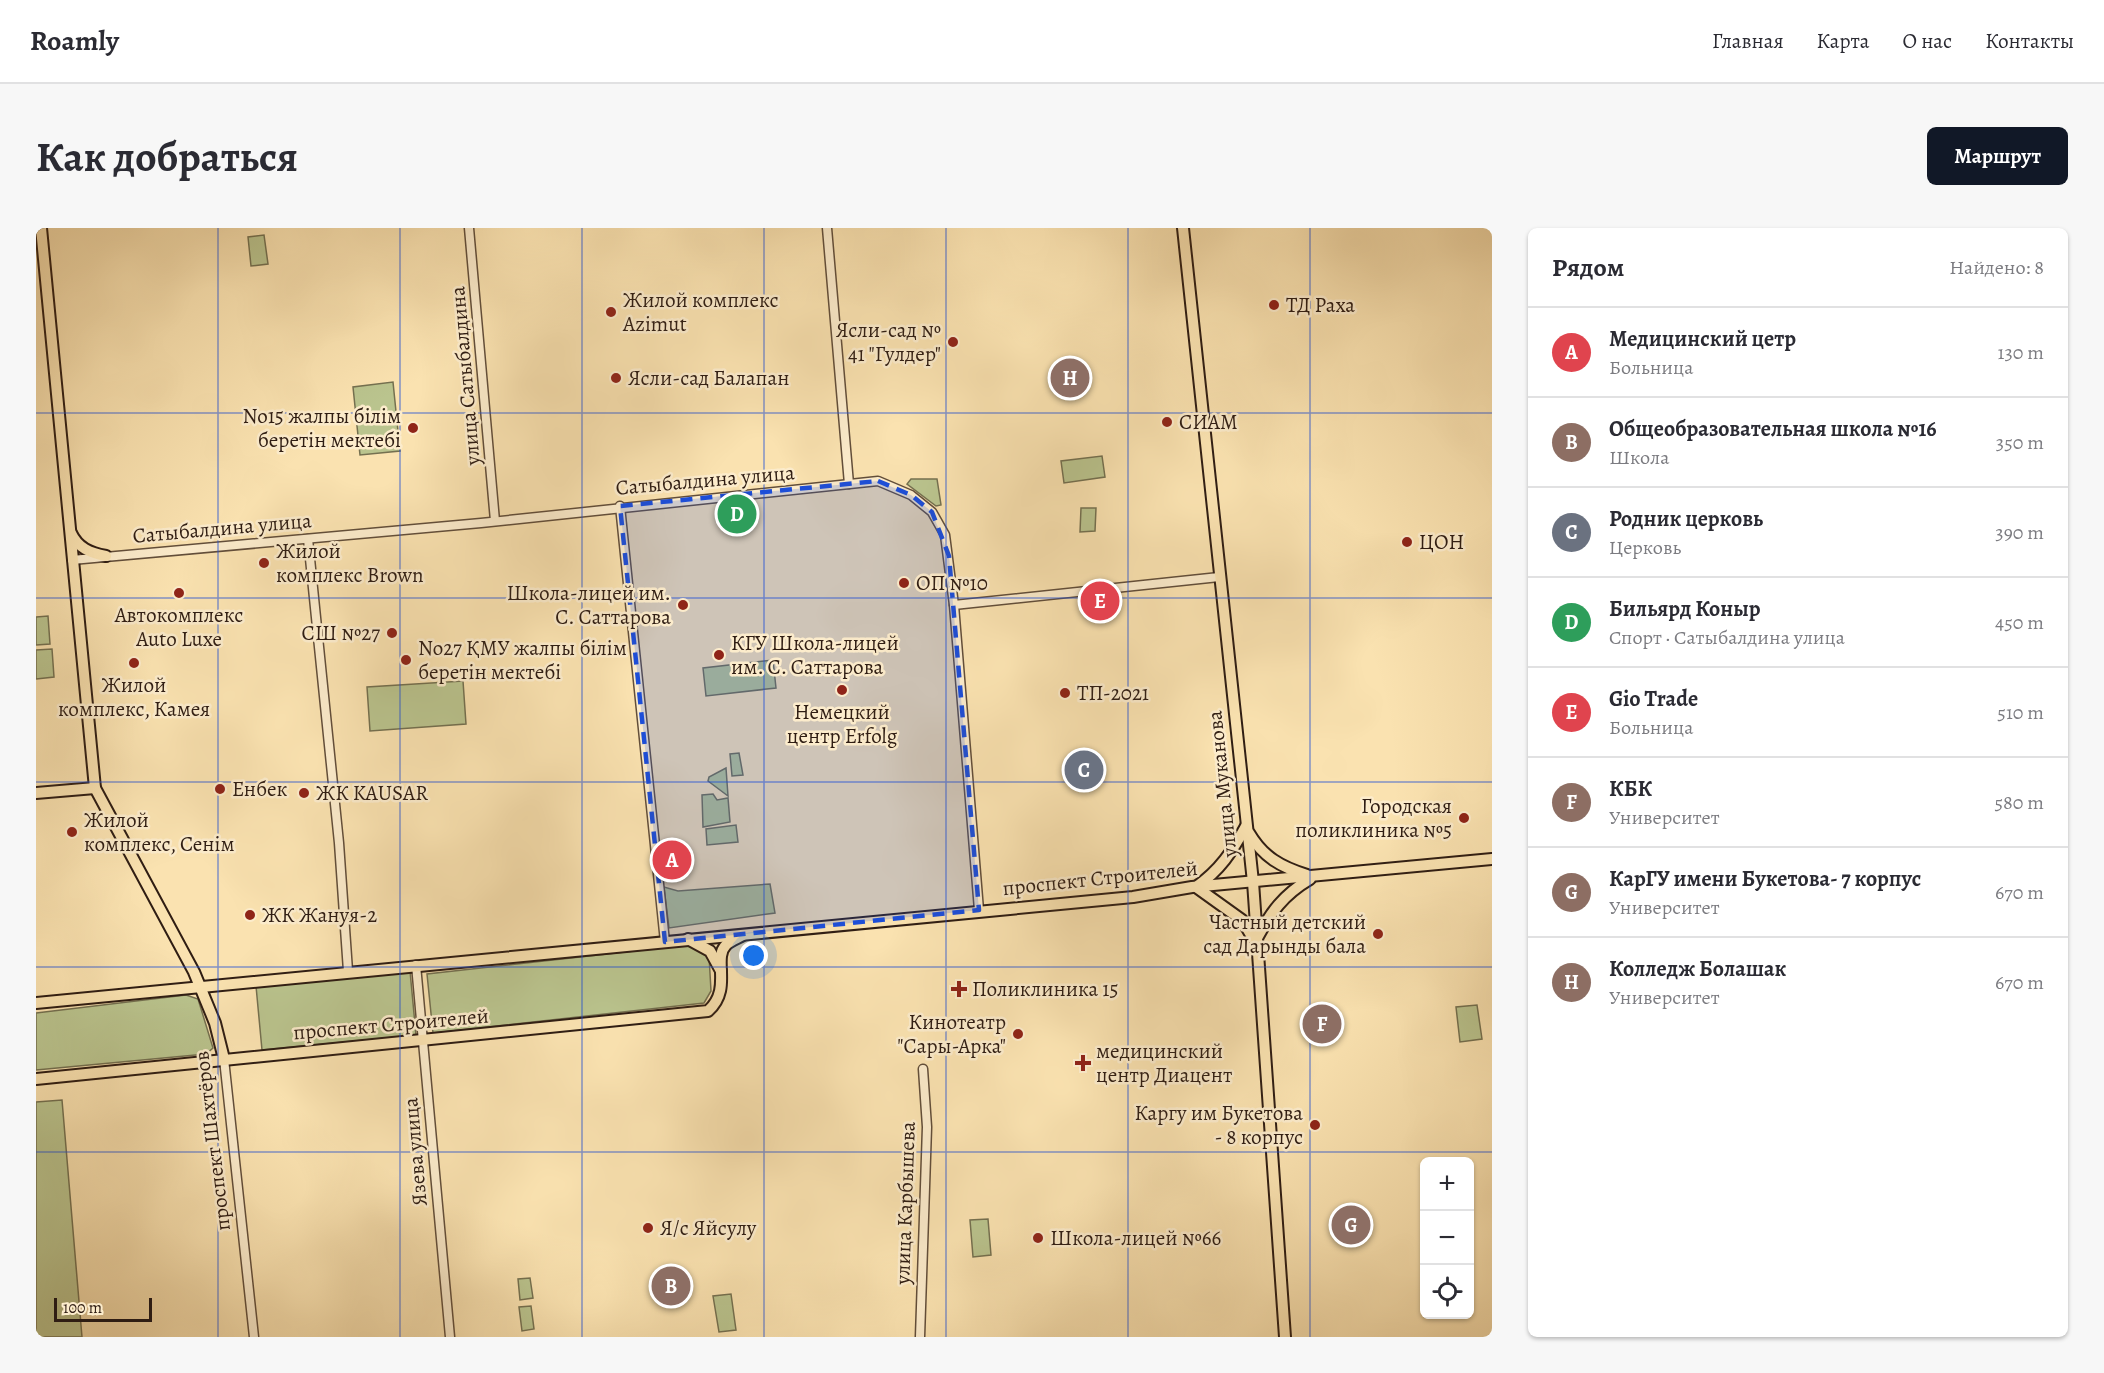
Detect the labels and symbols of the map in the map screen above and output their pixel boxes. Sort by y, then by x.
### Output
street label: улица Сатыбалдина [443,285,487,468]
place label: Жилой комплекс Azimut [622,286,779,338]
place label: ТД Раха [1286,291,1355,319]
marker: ТД Раха [1267,298,1281,312]
marker: Жилой комплекс Azimut [604,305,618,319]
place label: Ясли-сад № 41 "Гулдер" [836,316,941,368]
marker: Ясли-сад № 41 "Гулдер" [946,335,960,349]
pin: H [1050,356,1090,400]
place label: Ясли-сад Балапан [628,364,789,392]
marker: Ясли-сад Балапан [609,371,623,385]
place label: No15 жалпы білім беретін мектебі [243,402,401,454]
place label: СИАМ [1179,408,1238,436]
marker: СИАМ [1160,415,1174,429]
marker: No15 жалпы білім беретін мектебі [406,421,420,435]
street label: Сатыбалдина улица [614,458,796,502]
pin: D [718,492,756,536]
street label: Сатыбалдина улица [131,506,313,550]
place label: ЦОН [1419,528,1464,556]
marker: ЦОН [1400,535,1414,549]
place label: Жилой комплекс Brown [276,537,423,589]
marker: Жилой комплекс Brown [257,556,271,570]
place label: ОП №10 [916,569,988,597]
marker: ОП №10 [897,576,911,590]
pin: E [1080,578,1120,623]
place label: Школа-лицей им. С. Саттарова [506,579,671,631]
marker: Автокомплекс Auto Luxe [172,586,186,600]
marker: Школа-лицей им. С. Саттарова [676,598,690,612]
place label: Автокомплекс Auto Luxe [114,601,243,653]
place label: СШ №27 [302,619,380,647]
marker: СШ №27 [385,626,399,640]
place label: КГУ Школа-лицей им. С. Саттарова [731,629,899,681]
place label: No27 ҚМУ жалпы білім беретін мектебі [418,634,627,686]
marker: КГУ Школа-лицей им. С. Саттарова [712,648,726,662]
marker: No27 ҚМУ жалпы білім беретін мектебі [399,653,413,667]
marker: Жилой комплекс, Камея [127,656,141,670]
place label: Жилой комплекс, Камея [58,671,210,723]
place label: ТП-2021 [1077,679,1149,707]
marker: Немецкий центр Erfolg [835,683,849,697]
marker: ТП-2021 [1058,686,1072,700]
place label: Немецкий центр Erfolg [787,698,898,750]
street label: улица Муканова [1200,709,1244,860]
pin: C [1064,748,1104,792]
place label: Енбек [232,775,288,803]
place label: ЖК KAUSAR [316,779,428,807]
marker: Енбек [213,782,227,796]
marker: ЖК KAUSAR [297,786,311,800]
place label: Городская поликлиника №5 [1295,792,1452,844]
place label: Жилой комплекс, Сенiм [84,806,235,858]
marker: Городская поликлиника №5 [1457,811,1471,825]
marker: Жилой комплекс, Сенiм [65,825,79,839]
pin: A [652,838,692,882]
street label: проспект Строителей [1001,854,1199,902]
place label: ЖК Жануя-2 [262,901,377,929]
marker: ЖК Жануя-2 [243,908,257,922]
place label: Частный детский сад Дарынды бала [1203,908,1366,960]
marker: Частный детский сад Дарынды бала [1371,927,1385,941]
your location [739,941,768,970]
place label: Поликлиника 15 [972,975,1119,1003]
marker: Поликлиника 15 [950,980,968,998]
street label: проспект Строителей [292,1002,490,1046]
pin: F [1302,1002,1342,1046]
place label: Кинотеатр "Сары-Арка" [897,1008,1006,1060]
marker: Кинотеатр "Сары-Арка" [1011,1027,1025,1041]
place label: медицинский центр Диацент [1096,1037,1232,1089]
street label: проспект Шахтёров [187,1049,237,1233]
marker: медицинский центр Диацент [1074,1054,1092,1072]
street label: Язева улица [396,1096,434,1207]
place label: Каргу им Букетова - 8 корпус [1134,1099,1303,1151]
marker: Каргу им Букетова - 8 корпус [1308,1118,1322,1132]
street label: улица Карбышева [888,1121,922,1286]
pin: G [1332,1202,1370,1248]
place label: Я/c Яйсулу [660,1214,757,1242]
marker: Я/c Яйсулу [641,1221,655,1235]
place label: Школа-лицей №66 [1050,1224,1222,1252]
marker: Школа-лицей №66 [1031,1231,1045,1245]
pin: B [652,1264,690,1308]
scale bar [54,1295,152,1322]

